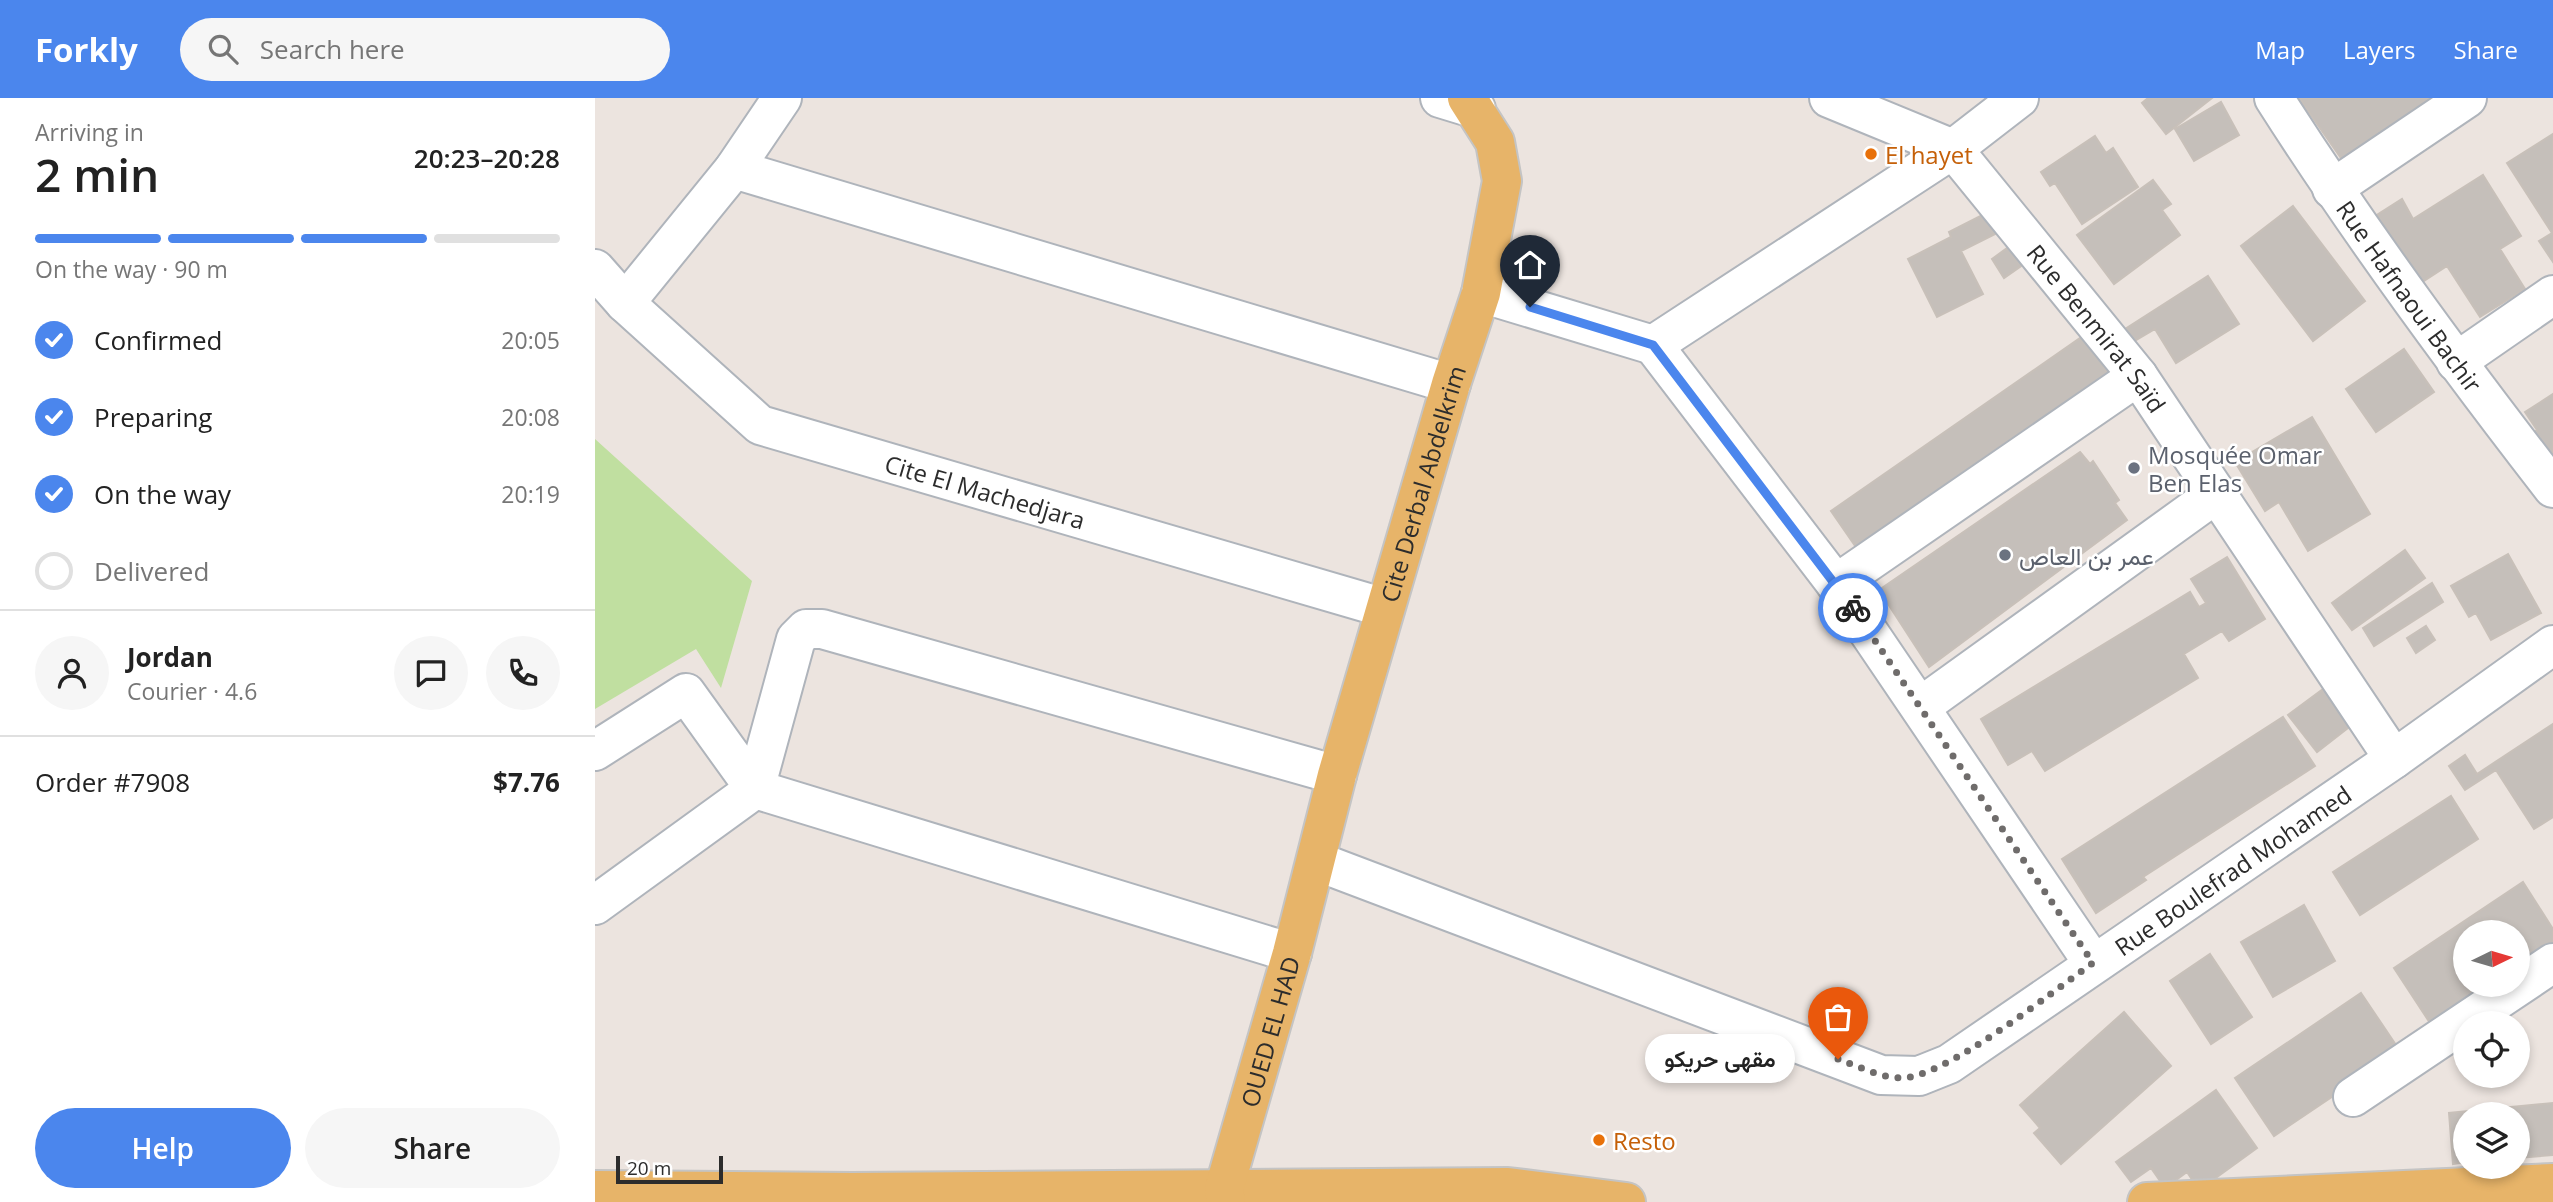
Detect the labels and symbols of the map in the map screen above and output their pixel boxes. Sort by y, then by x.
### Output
place label: El hayet [1885,138,1973,171]
marker: El hayet [1863,146,1879,162]
street label: Rue Hafnaoui Bachir [2330,193,2490,399]
pin [1500,235,1560,307]
street label: Rue Benmirat Saïd [2020,237,2174,419]
street label: Cite Derbal Abdelkrim [1372,361,1473,606]
place label: Mosquée Omar Ben Elas [2148,438,2322,499]
street label: Cite El Machedjara [881,446,1089,536]
marker: Mosquée Omar Ben Elas [2126,460,2142,476]
place label: عمر بن العاص [2019,539,2154,572]
marker: عمر بن العاص [1997,547,2013,563]
courier [1818,573,1888,643]
street label: Rue Boulefrad Mohamed [2107,777,2357,963]
north arrow [2453,920,2531,998]
street label: OUED EL HAD [1232,952,1307,1111]
pin [1808,987,1868,1059]
callout: مقهى حريكو [1645,1034,1796,1084]
place label: Resto [1613,1124,1676,1157]
marker: Resto [1591,1132,1607,1148]
scale bar [616,1153,723,1185]

